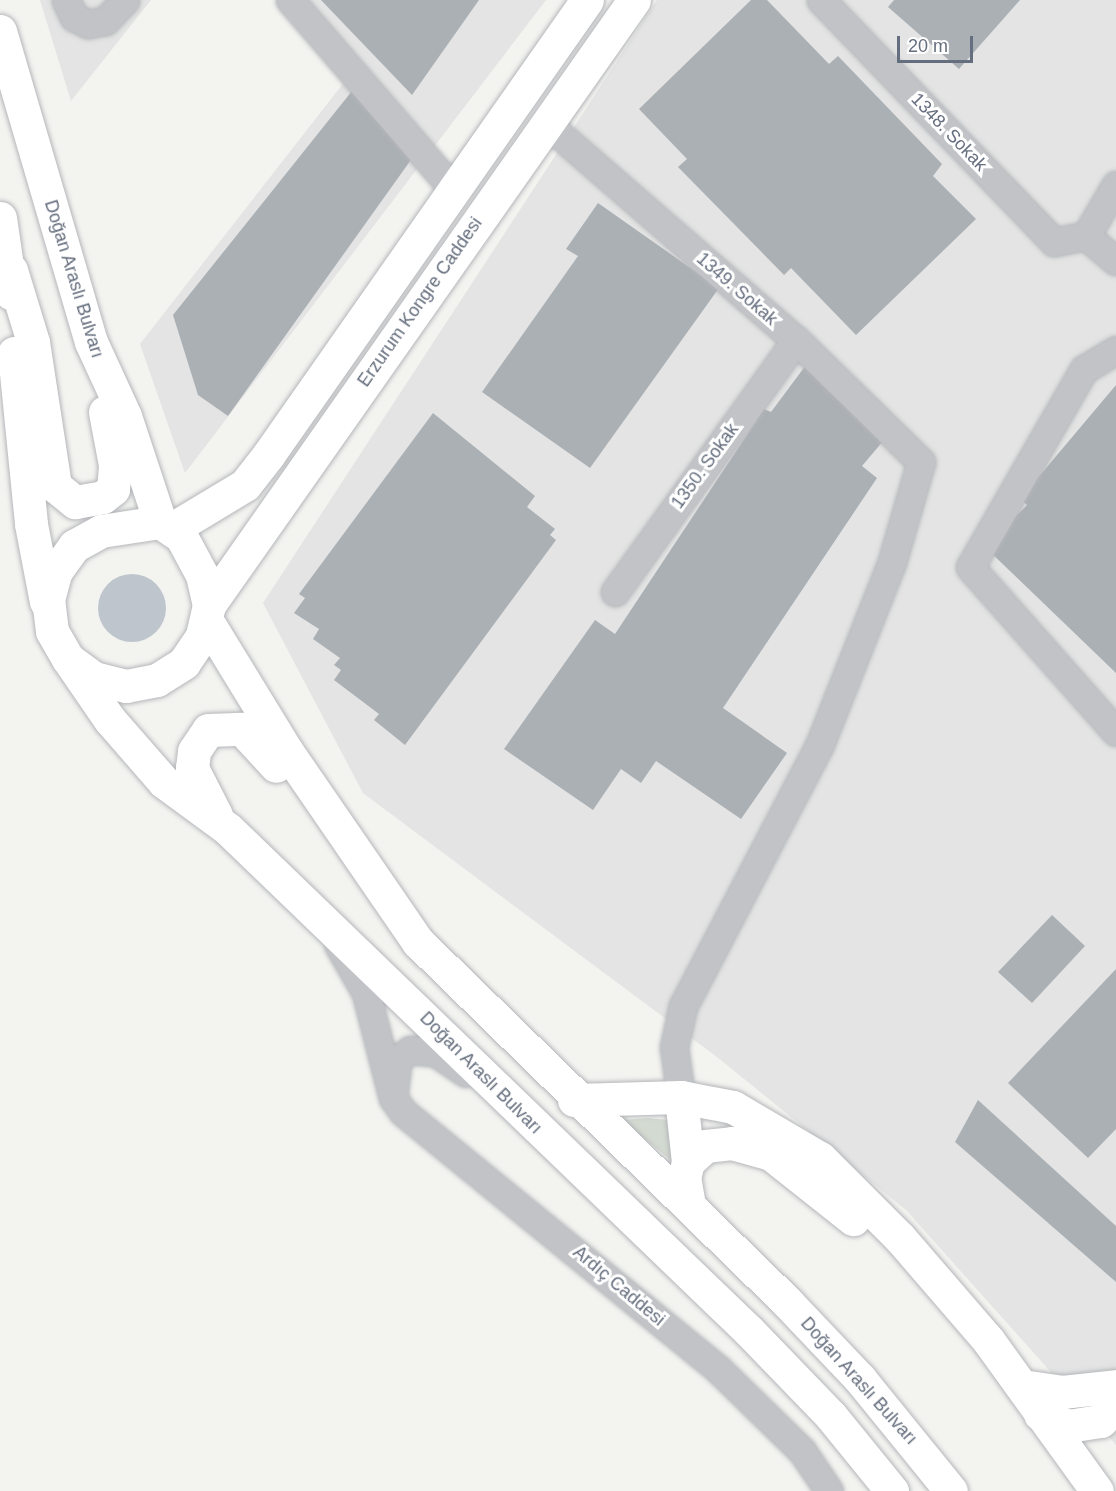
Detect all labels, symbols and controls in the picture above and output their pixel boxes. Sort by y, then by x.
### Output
scale bar [900,24,976,62]
text: 20 m [908,36,948,56]
street label: 1348. Sokak [906,89,992,175]
street label: Doğan Araslı Bulvarı [40,197,108,361]
street label: Erzurum Kongre Caddesi [353,213,487,391]
street label: 1349. Sokak [692,248,782,330]
street label: 1350. Sokak [667,419,743,513]
street label: Doğan Araslı Bulvarı [415,1007,547,1139]
street label: Ardıç Caddesi [569,1241,669,1331]
street label: Doğan Araslı Bulvarı [796,1312,922,1450]

